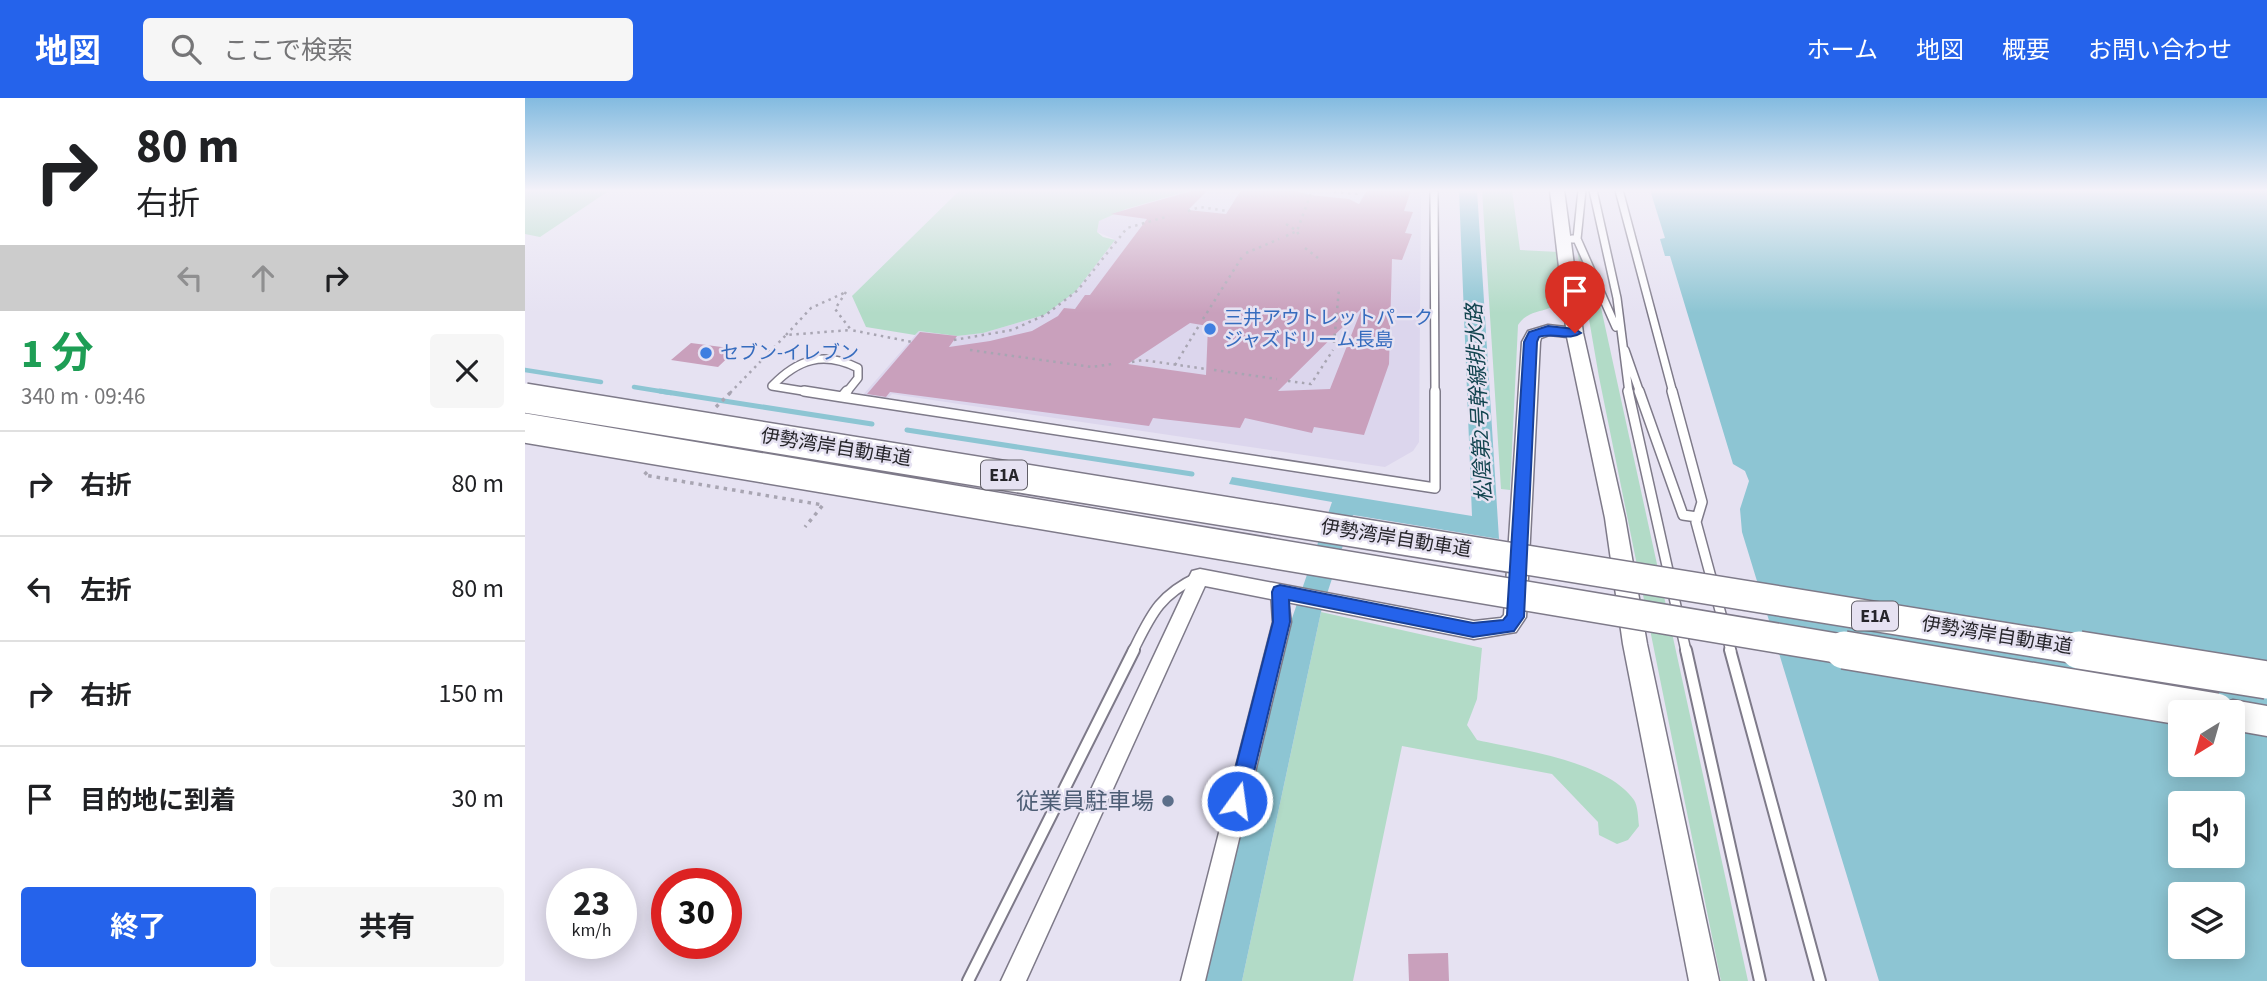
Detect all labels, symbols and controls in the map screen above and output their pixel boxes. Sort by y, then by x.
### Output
search box [143,18,633,81]
text: 地図 [35,28,101,75]
icon: search [167,30,205,68]
text: ここで検索 [223,32,353,69]
text: ホーム [1807,33,1878,68]
text: 地図 [1916,33,1964,68]
text: 概要 [2002,33,2050,68]
text: お問い合わせ [2088,33,2232,68]
text: 80 m [136,112,240,182]
icon: right [21,126,112,217]
text: 右折 [136,181,200,227]
icon: left [171,259,209,297]
icon: ahead [244,259,282,297]
icon: right [317,259,355,297]
pin [1545,261,1605,333]
icon: arrive [1556,272,1594,310]
water label: 松陰第2号幹線排水路 [1459,301,1499,503]
place label: 三井アウトレットパーク ジャズドリーム長島 [1224,305,1433,354]
marker: 三井アウトレットパーク ジャズドリーム長島 [1202,321,1218,337]
text: 1 分 [21,324,94,384]
button: close [430,334,504,408]
place label: セブン-イレブン [720,340,859,367]
marker: セブン-イレブン [698,345,714,361]
text: 340 m · 09:46 [21,380,145,413]
street label: 伊勢湾岸自動車道 [759,423,913,473]
road number: E1A [981,460,1027,489]
icon: right [21,465,59,503]
text: 80 m [451,465,504,502]
text: 右折 [80,467,132,504]
street label: 伊勢湾岸自動車道 [1319,514,1473,564]
icon: left [21,570,59,608]
text: 80 m [451,570,504,607]
text: 左折 [80,572,132,609]
road number: E1A [1852,602,1898,630]
street label: 伊勢湾岸自動車道 [1920,611,2074,661]
icon: right [21,675,59,713]
text: 150 m [438,675,504,712]
text: 右折 [80,677,132,714]
north arrow [2168,700,2245,777]
map controls [2168,700,2245,959]
position arrow [1200,764,1274,838]
icon: arrive [21,780,59,818]
text: 30 m [451,780,504,817]
text: 目的地に到着 [80,782,236,819]
place label: 従業員駐車場 [1016,785,1154,818]
button: sound [2168,791,2245,868]
marker: 従業員駐車場 [1160,793,1176,809]
speed limit sign: 30 [651,868,742,959]
text: 23 [573,879,610,929]
button: layers [2168,882,2245,959]
button: 終了 [21,887,256,967]
button: 共有 [270,887,504,967]
text: km/h [572,918,611,943]

